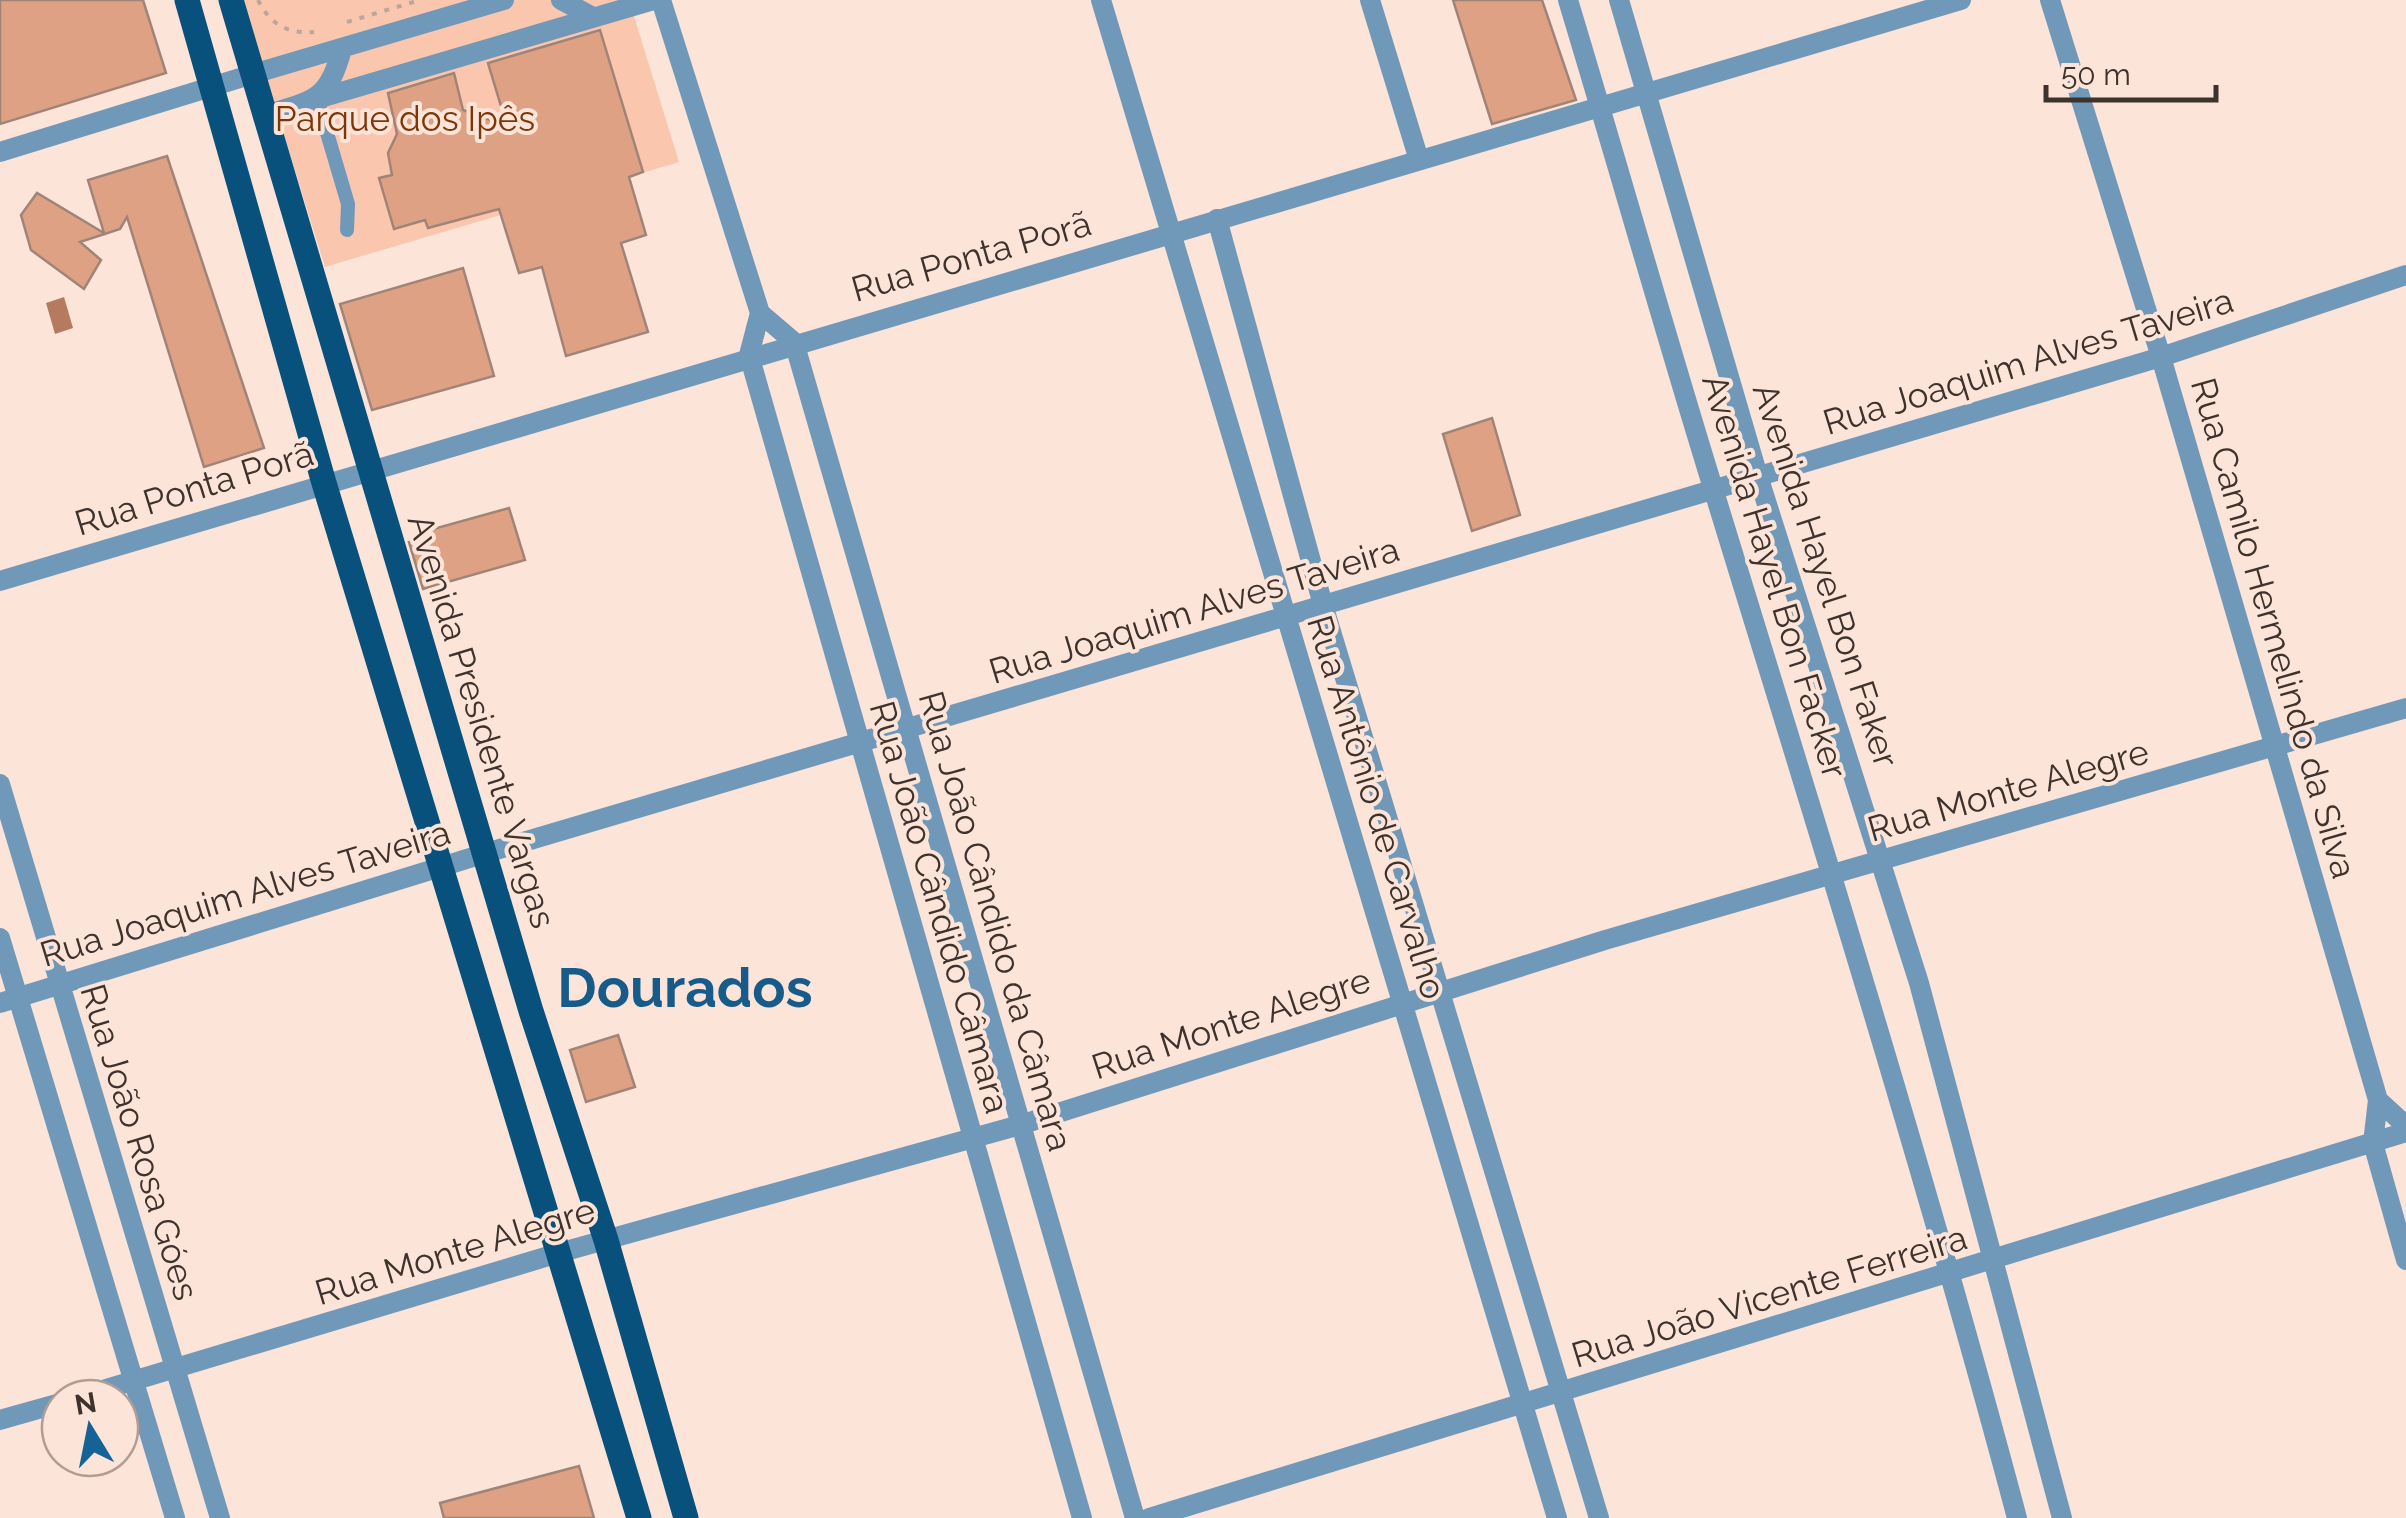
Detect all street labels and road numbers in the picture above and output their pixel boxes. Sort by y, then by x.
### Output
street label: Rua Ponta Porã [847,202,1095,310]
street label: Rua Joaquim Alves Taveira [1818,279,2238,443]
street label: Avenida Hayel Bon Facker [1694,369,1856,783]
street label: Rua Camilo Hermelindo da Silva [2183,373,2365,883]
street label: Avenida Hayel Bon Faker [1745,378,1907,772]
street label: Rua Ponta Porã [70,432,318,544]
street label: Avenida Presidente Vargas [400,509,564,933]
street label: Rua Joaquim Alves Taveira [984,528,1404,692]
street label: Rua Antônio de Carvalho [1299,610,1455,1004]
street label: Rua João Cândido da Câmara [911,686,1081,1156]
street label: Rua João Cândido Câmara [861,696,1019,1118]
street label: Rua Monte Alegre [1863,730,2153,850]
street label: Rua Joaquim Alves Taveira [35,811,455,975]
street label: Rua Monte Alegre [1087,959,1375,1087]
street label: Rua João Rosa Góes [72,979,208,1305]
street label: Rua Monte Alegre [310,1189,600,1313]
street label: Rua João Vicente Ferreira [1566,1216,1972,1376]

